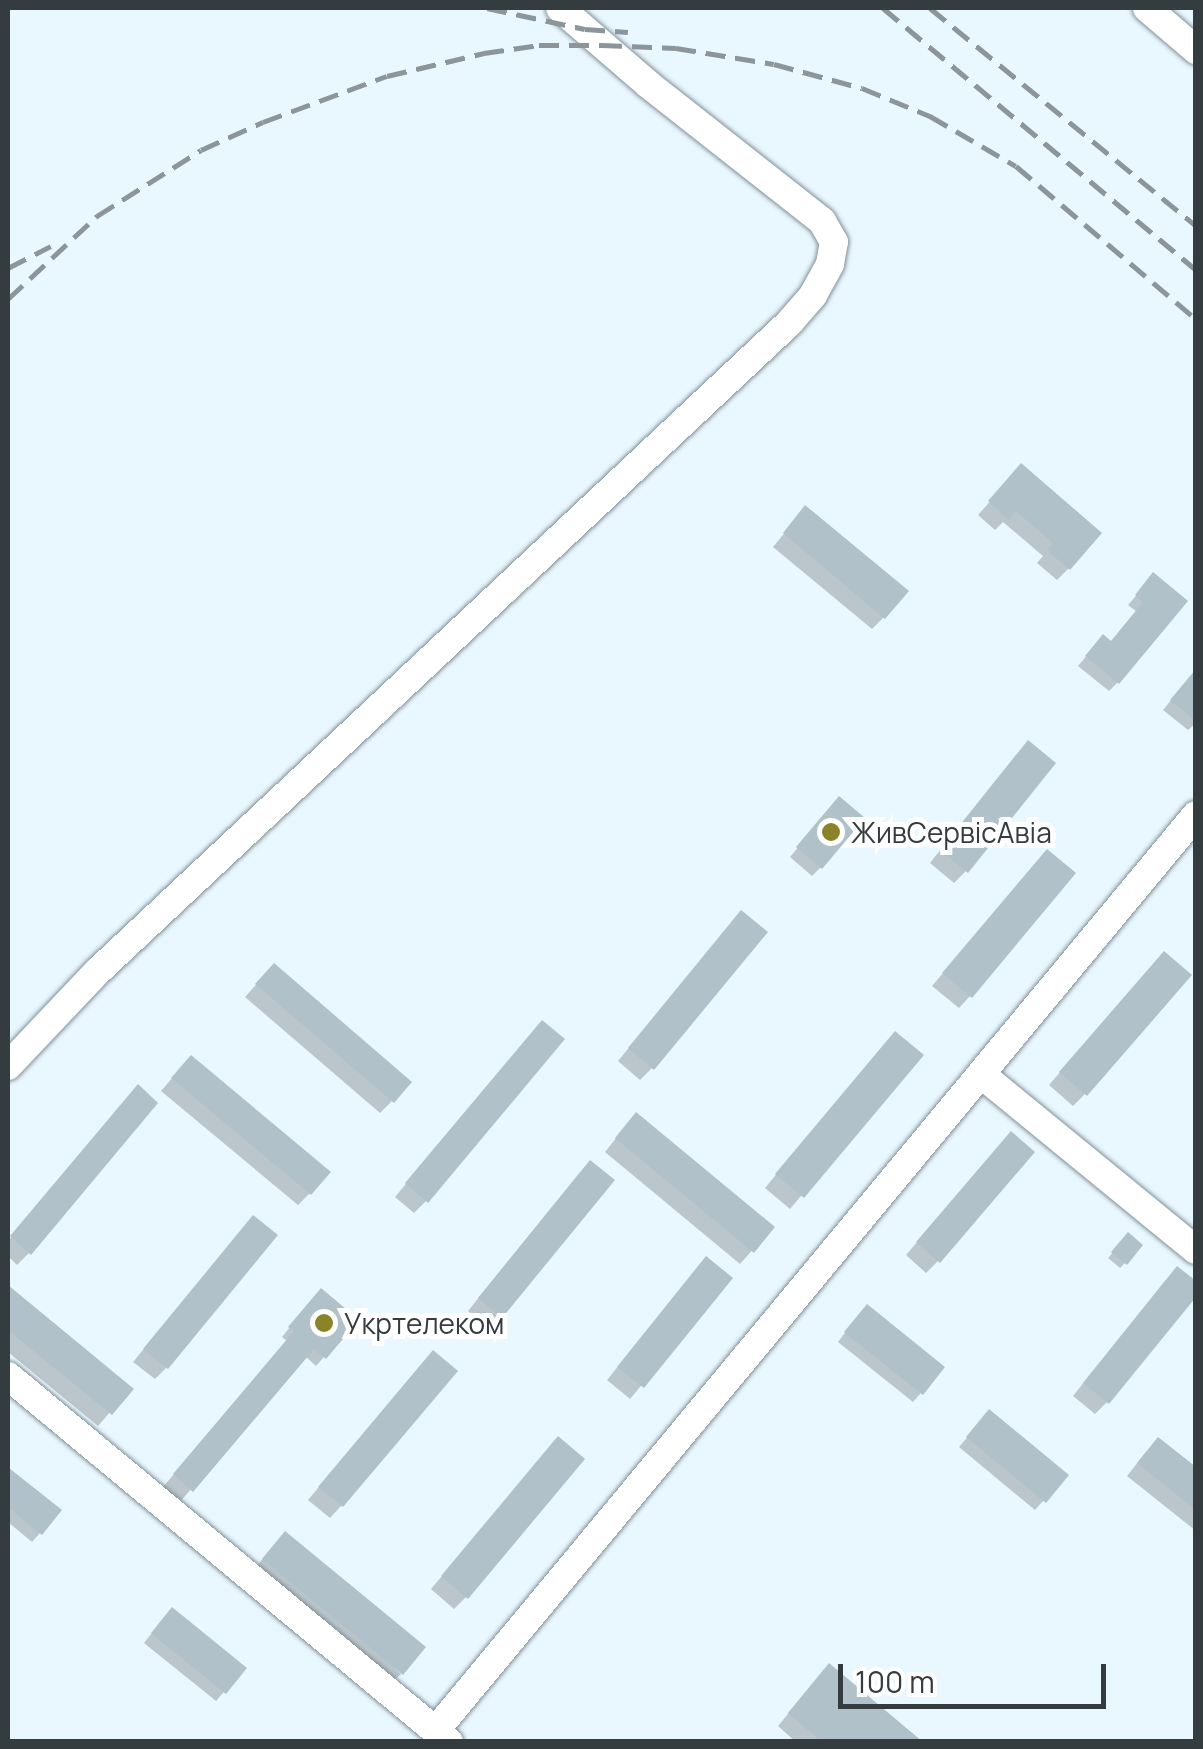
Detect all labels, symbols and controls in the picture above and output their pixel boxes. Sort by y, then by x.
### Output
place label: ЖивСервісАвіа [851,815,1052,849]
marker: ЖивСервісАвіа [820,821,842,843]
place label: Укртелеком [344,1306,504,1340]
marker: Укртелеком [313,1312,335,1334]
scale bar [843,1644,1110,1706]
text: 100 m [855,1661,935,1702]

